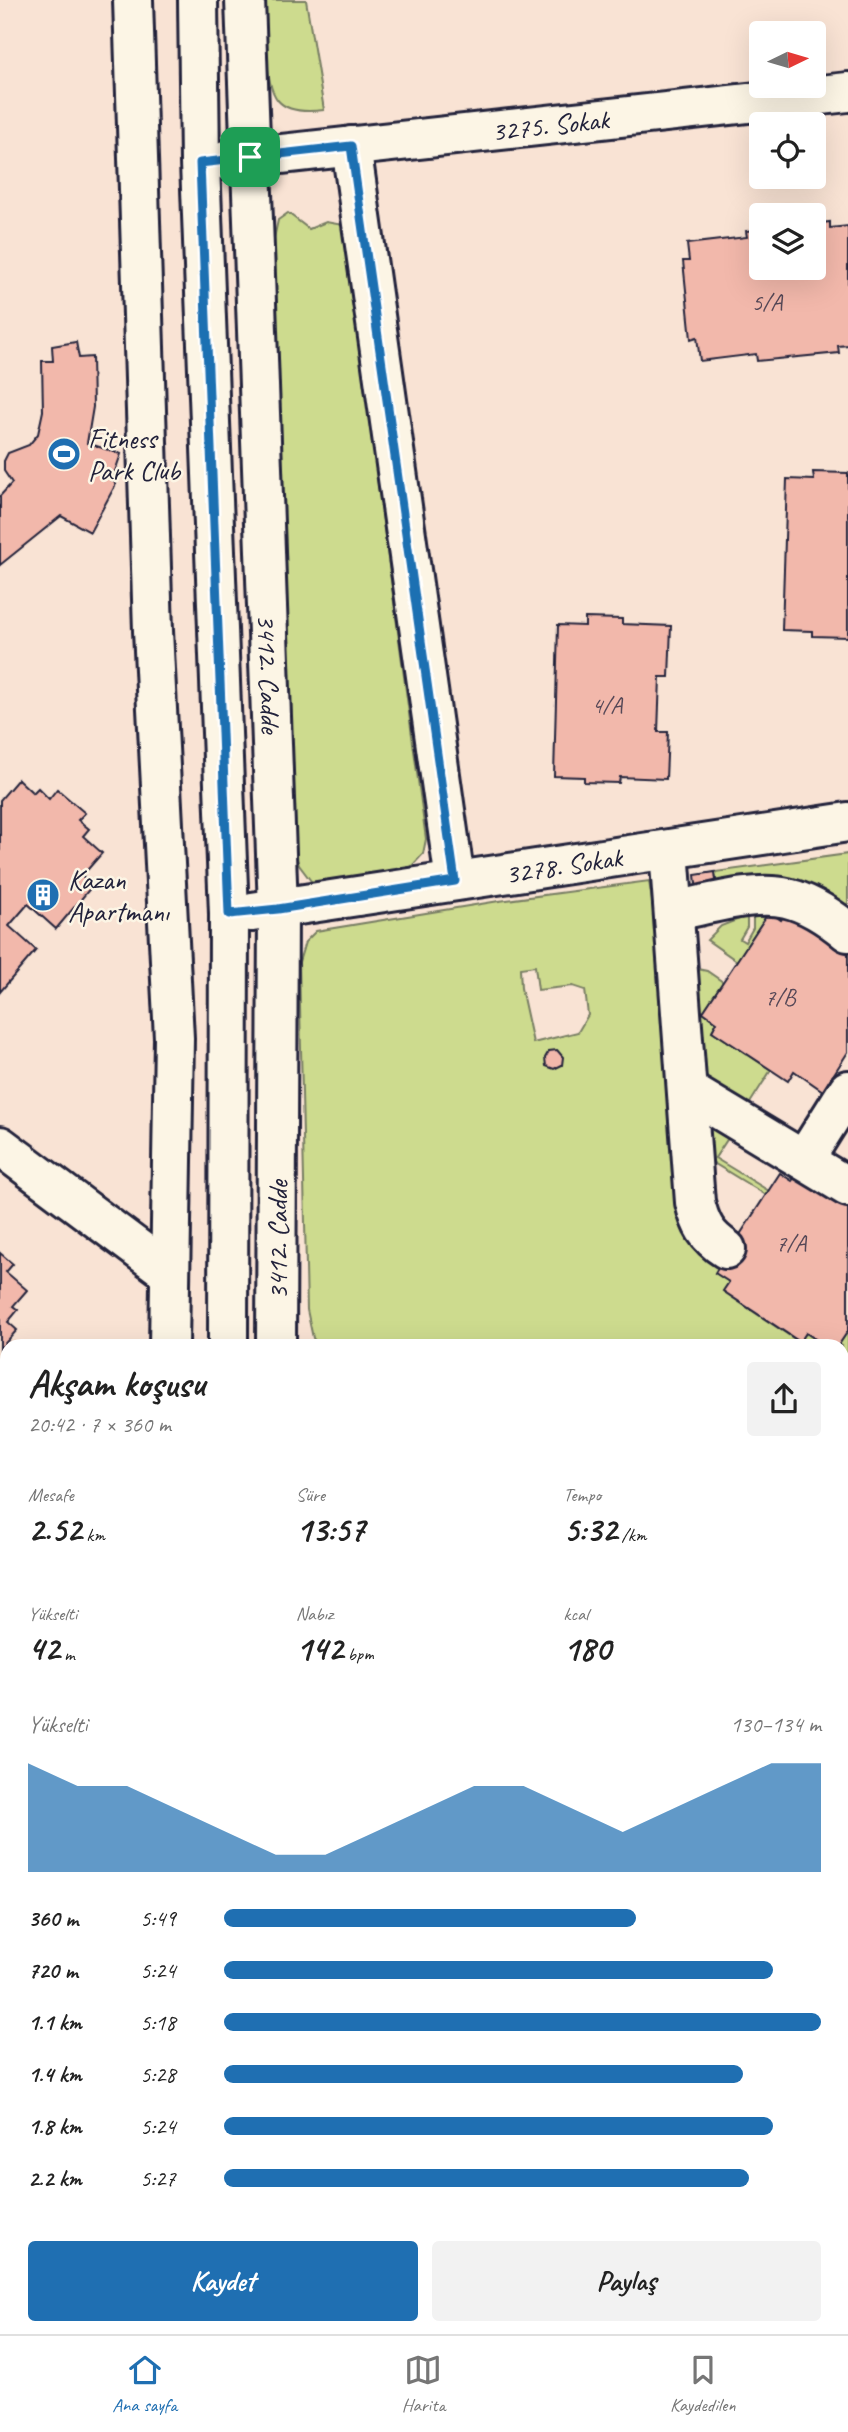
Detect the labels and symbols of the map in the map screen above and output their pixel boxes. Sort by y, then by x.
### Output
north arrow [749,21,826,98]
street label: 3275. Sokak [490,101,612,148]
pin [220,127,280,187]
house number: 5/A [752,287,783,317]
place label: Fitness Park Club [88,421,182,488]
sports icon: Fitness Park Club [45,435,83,473]
street label: 3412. Cadde [250,613,289,736]
house number: 4/A [592,690,623,720]
street label: 3278. Sokak [503,839,626,891]
place label: Kazan Apartmanı [68,862,171,929]
building icon: Kazan Apartmanı [24,876,62,914]
house number: 7/B [764,982,797,1012]
street label: 3412. Cadde [260,1178,295,1300]
house number: 7/A [776,1228,807,1258]

